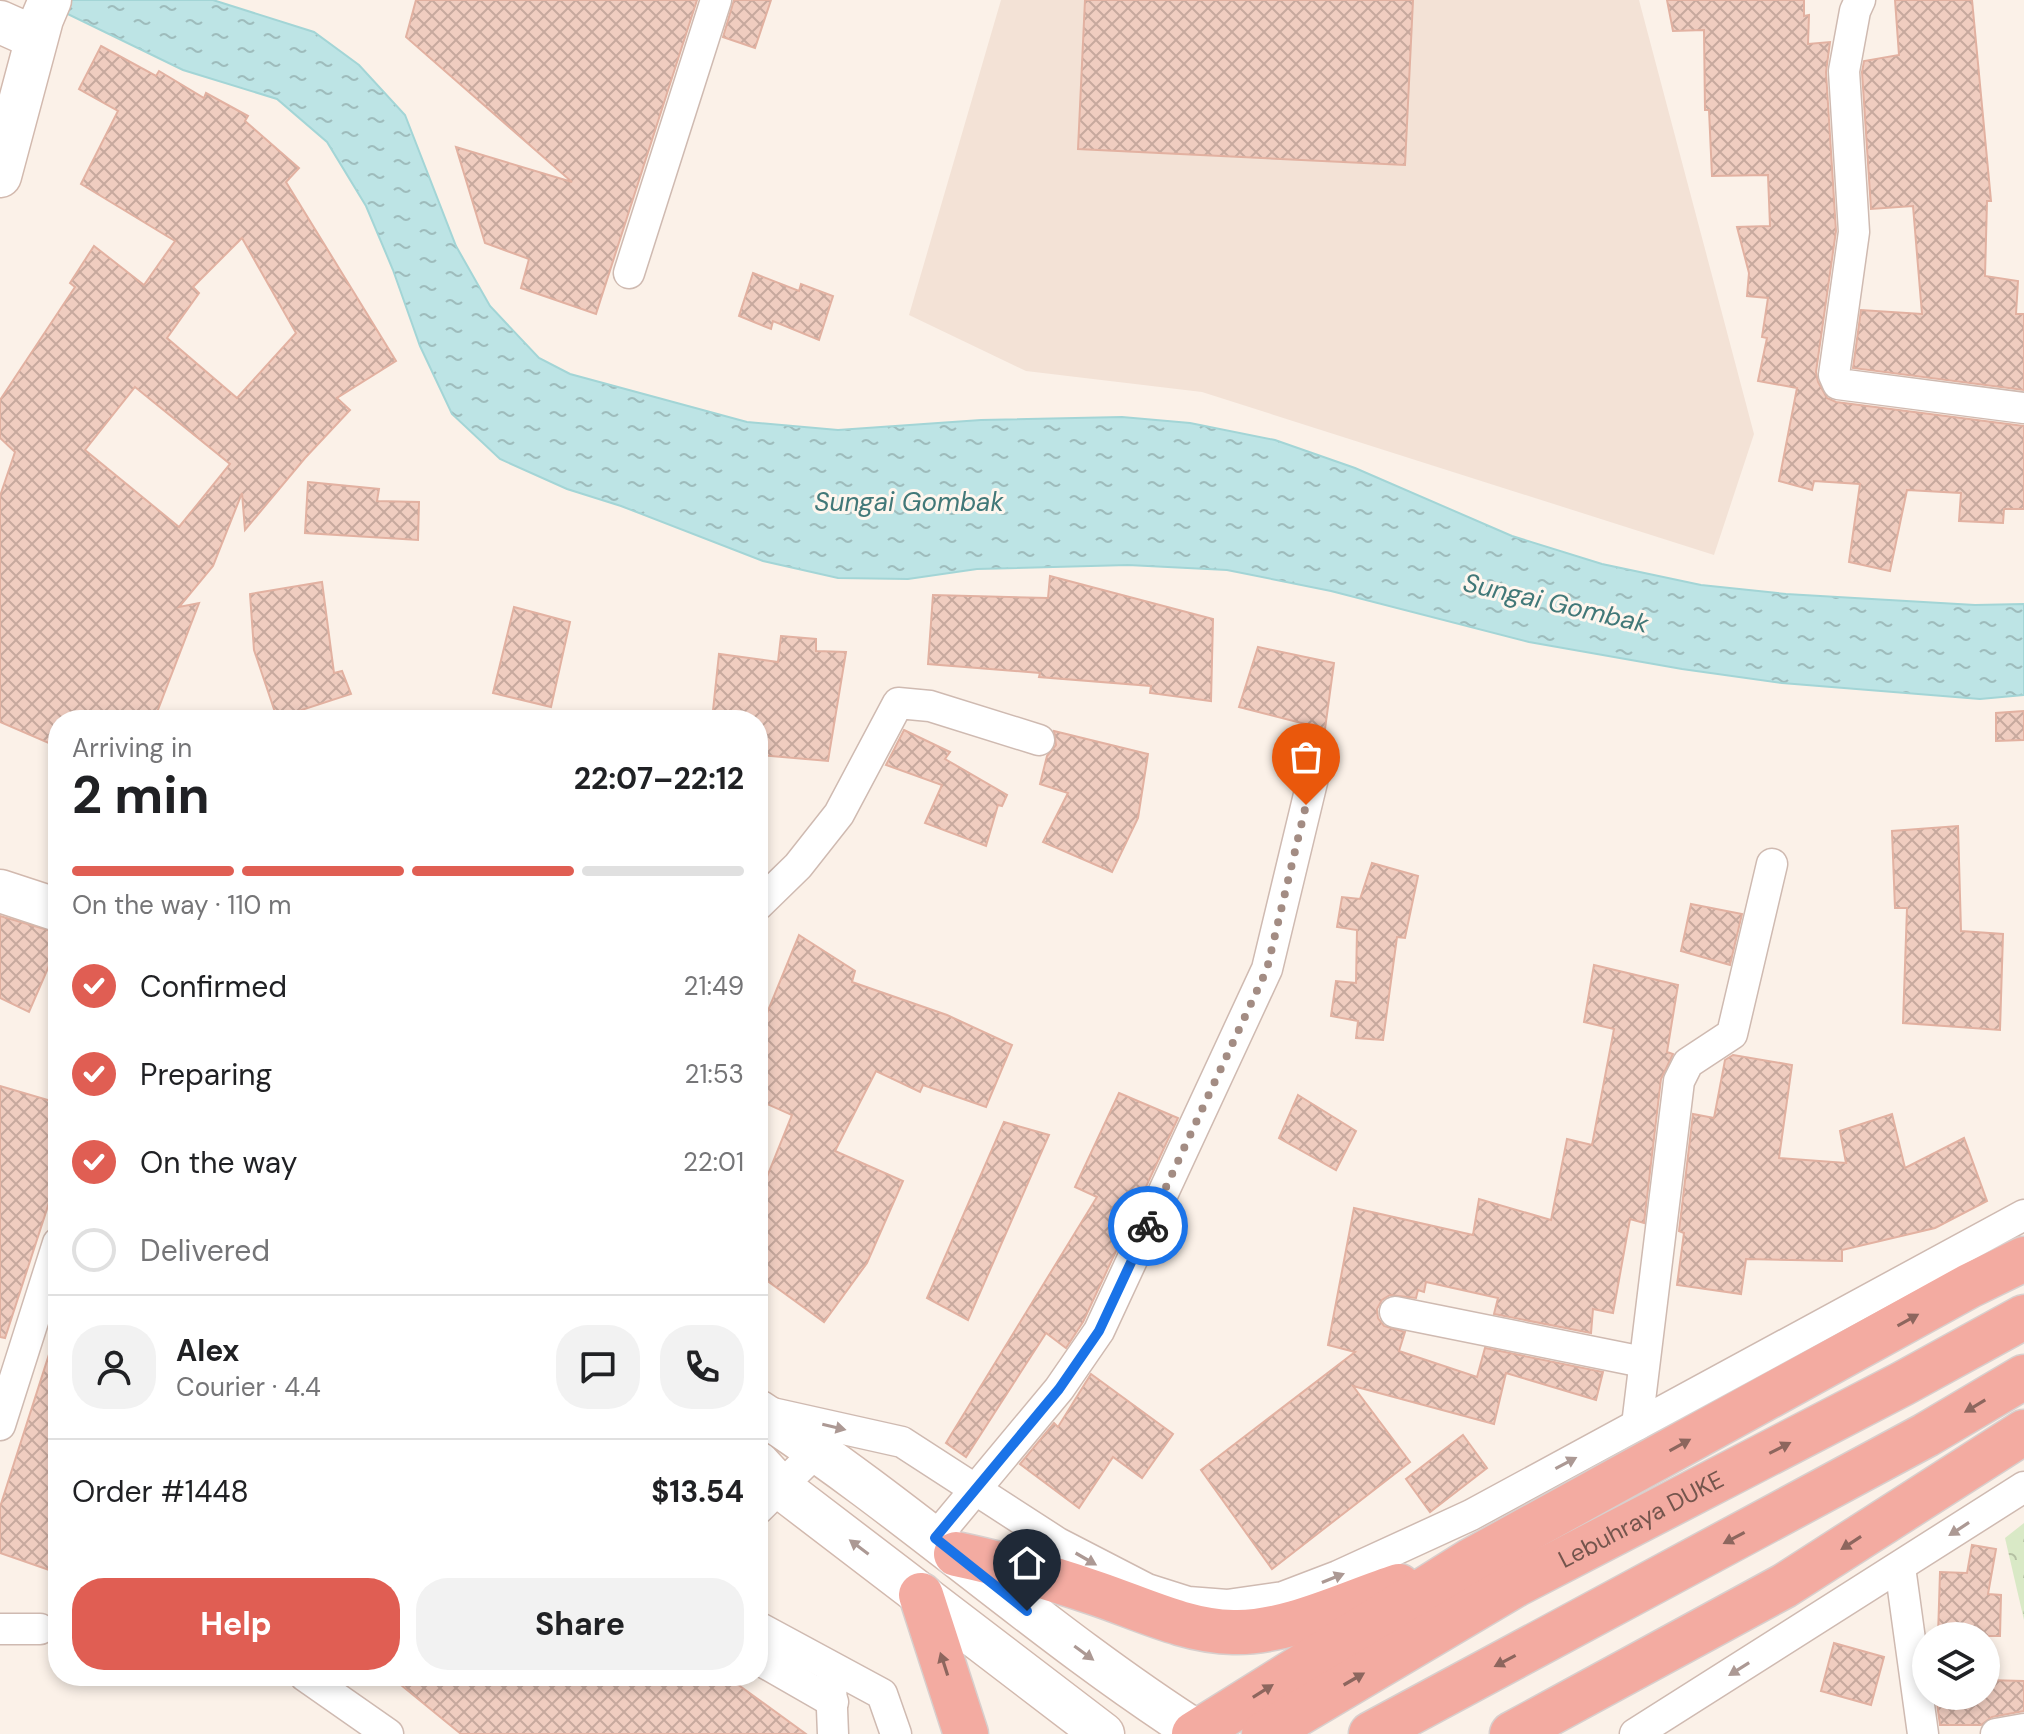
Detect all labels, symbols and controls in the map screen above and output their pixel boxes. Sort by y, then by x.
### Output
water label: Sungai Gombak [814,485,1004,519]
water label: Sungai Gombak [1460,565,1653,641]
pin [1272,723,1340,805]
text: Arriving in [72,731,192,765]
icon: bag [1284,735,1328,779]
text: 22:07–22:12 [574,759,744,798]
text: 2 min [72,761,210,829]
text: On the way · 110 m [72,888,291,922]
icon: check [72,964,116,1008]
text: Confirmed [140,967,287,1006]
text: 21:49 [684,969,744,1003]
icon: check [72,1052,116,1096]
text: Preparing [140,1055,272,1094]
text: 21:53 [684,1057,744,1091]
icon: check [72,1140,116,1184]
text: On the way [140,1143,297,1182]
text: 22:01 [683,1145,744,1179]
courier [1108,1186,1188,1266]
icon: bike [1126,1204,1170,1248]
text: Delivered [140,1231,270,1270]
one-way arrow [1896,1313,1919,1326]
button: person [72,1325,156,1409]
button: chat [556,1325,640,1409]
button: phone [660,1325,744,1409]
text: Alex [176,1331,239,1370]
text: Courier · 4.4 [176,1370,321,1404]
one-way arrow [1964,1399,1986,1413]
one-way arrow [822,1421,847,1434]
one-way arrow [1669,1438,1691,1452]
one-way arrow [1768,1441,1791,1454]
one-way arrow [1555,1456,1578,1470]
street label: Lebuhraya DUKE [1553,1463,1729,1575]
text: Order #1448 [72,1472,249,1511]
text: $13.54 [651,1472,744,1511]
one-way arrow [1948,1521,1969,1536]
pin [993,1529,1061,1611]
one-way arrow [1723,1532,1746,1545]
one-way arrow [1841,1535,1862,1550]
one-way arrow [849,1540,869,1556]
icon: home [1005,1541,1049,1585]
one-way arrow [1075,1552,1098,1566]
one-way arrow [1321,1571,1345,1584]
button: Help [72,1578,400,1670]
button: Share [416,1578,744,1670]
map controls [1912,1622,2000,1710]
button: layers [1912,1622,2000,1710]
one-way arrow [1073,1645,1095,1661]
one-way arrow [938,1652,950,1676]
one-way arrow [1494,1654,1516,1668]
one-way arrow [1728,1661,1750,1675]
one-way arrow [1343,1672,1365,1686]
one-way arrow [1252,1684,1274,1698]

